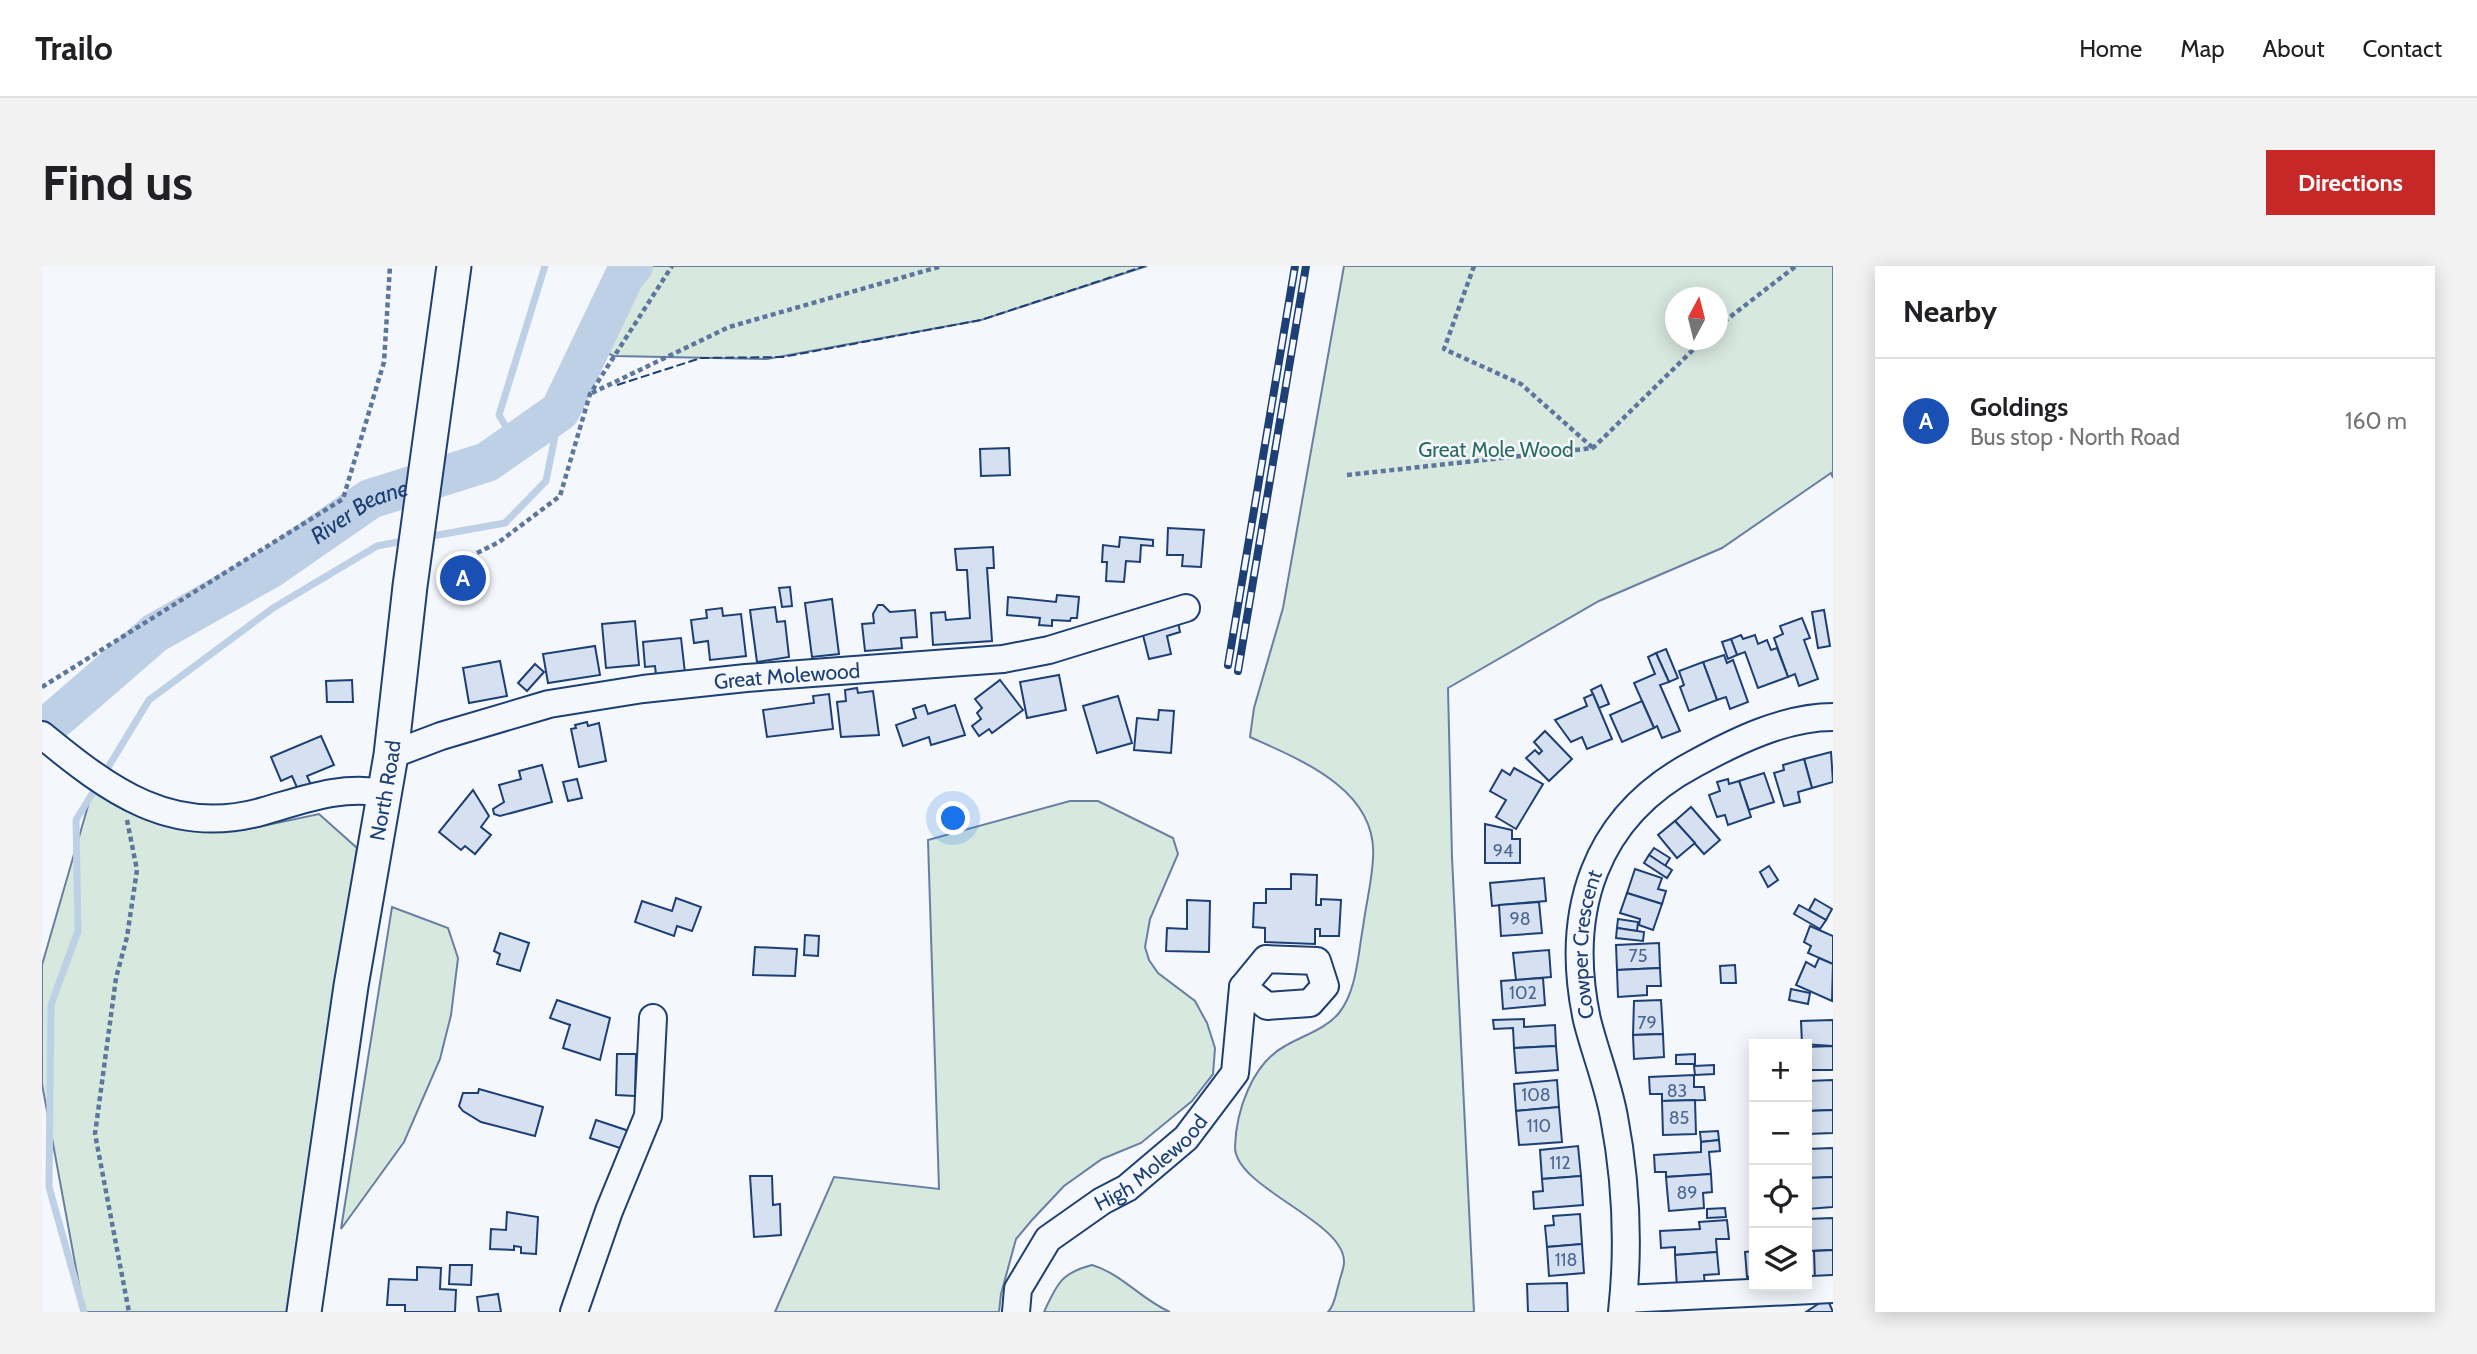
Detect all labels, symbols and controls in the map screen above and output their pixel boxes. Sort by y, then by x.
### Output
text: Trailo [35,28,113,68]
text: Home [2079,34,2142,63]
text: Map [2180,34,2225,63]
text: About [2263,34,2325,63]
text: Contact [2363,34,2442,63]
button: Directions [2266,150,2435,215]
text: Find us [42,153,193,212]
north arrow [1665,287,1728,350]
text: Nearby [1903,293,1997,330]
text: Goldings [1970,391,2068,423]
text: A [1919,407,1933,435]
text: 160 m [2345,407,2407,435]
text: Bus stop · North Road [1970,423,2180,451]
park label: Great Mole Wood [1418,437,1574,462]
water label: River Beane [305,474,411,550]
pin: A [440,552,486,604]
street label: Great Molewood [713,657,861,694]
street label: North Road [364,739,405,842]
your location [936,801,970,835]
house number: 94 [1493,840,1513,862]
street label: Cowper Crescent [1567,866,1606,1021]
house number: 98 [1509,908,1531,930]
house number: 75 [1629,945,1647,967]
house number: 102 [1509,982,1537,1004]
house number: 79 [1637,1012,1657,1034]
map controls [1749,1039,1812,1291]
button: + [1749,1039,1812,1102]
house number: 83 [1667,1080,1687,1102]
house number: 108 [1521,1084,1551,1106]
button: − [1749,1102,1812,1165]
house number: 85 [1669,1107,1689,1129]
street label: High Molewood [1090,1109,1212,1215]
house number: 110 [1527,1115,1551,1137]
house number: 112 [1549,1152,1571,1174]
button: locate [1749,1165,1812,1228]
house number: 89 [1676,1182,1698,1204]
button: layers [1749,1228,1812,1291]
house number: 118 [1555,1249,1577,1271]

